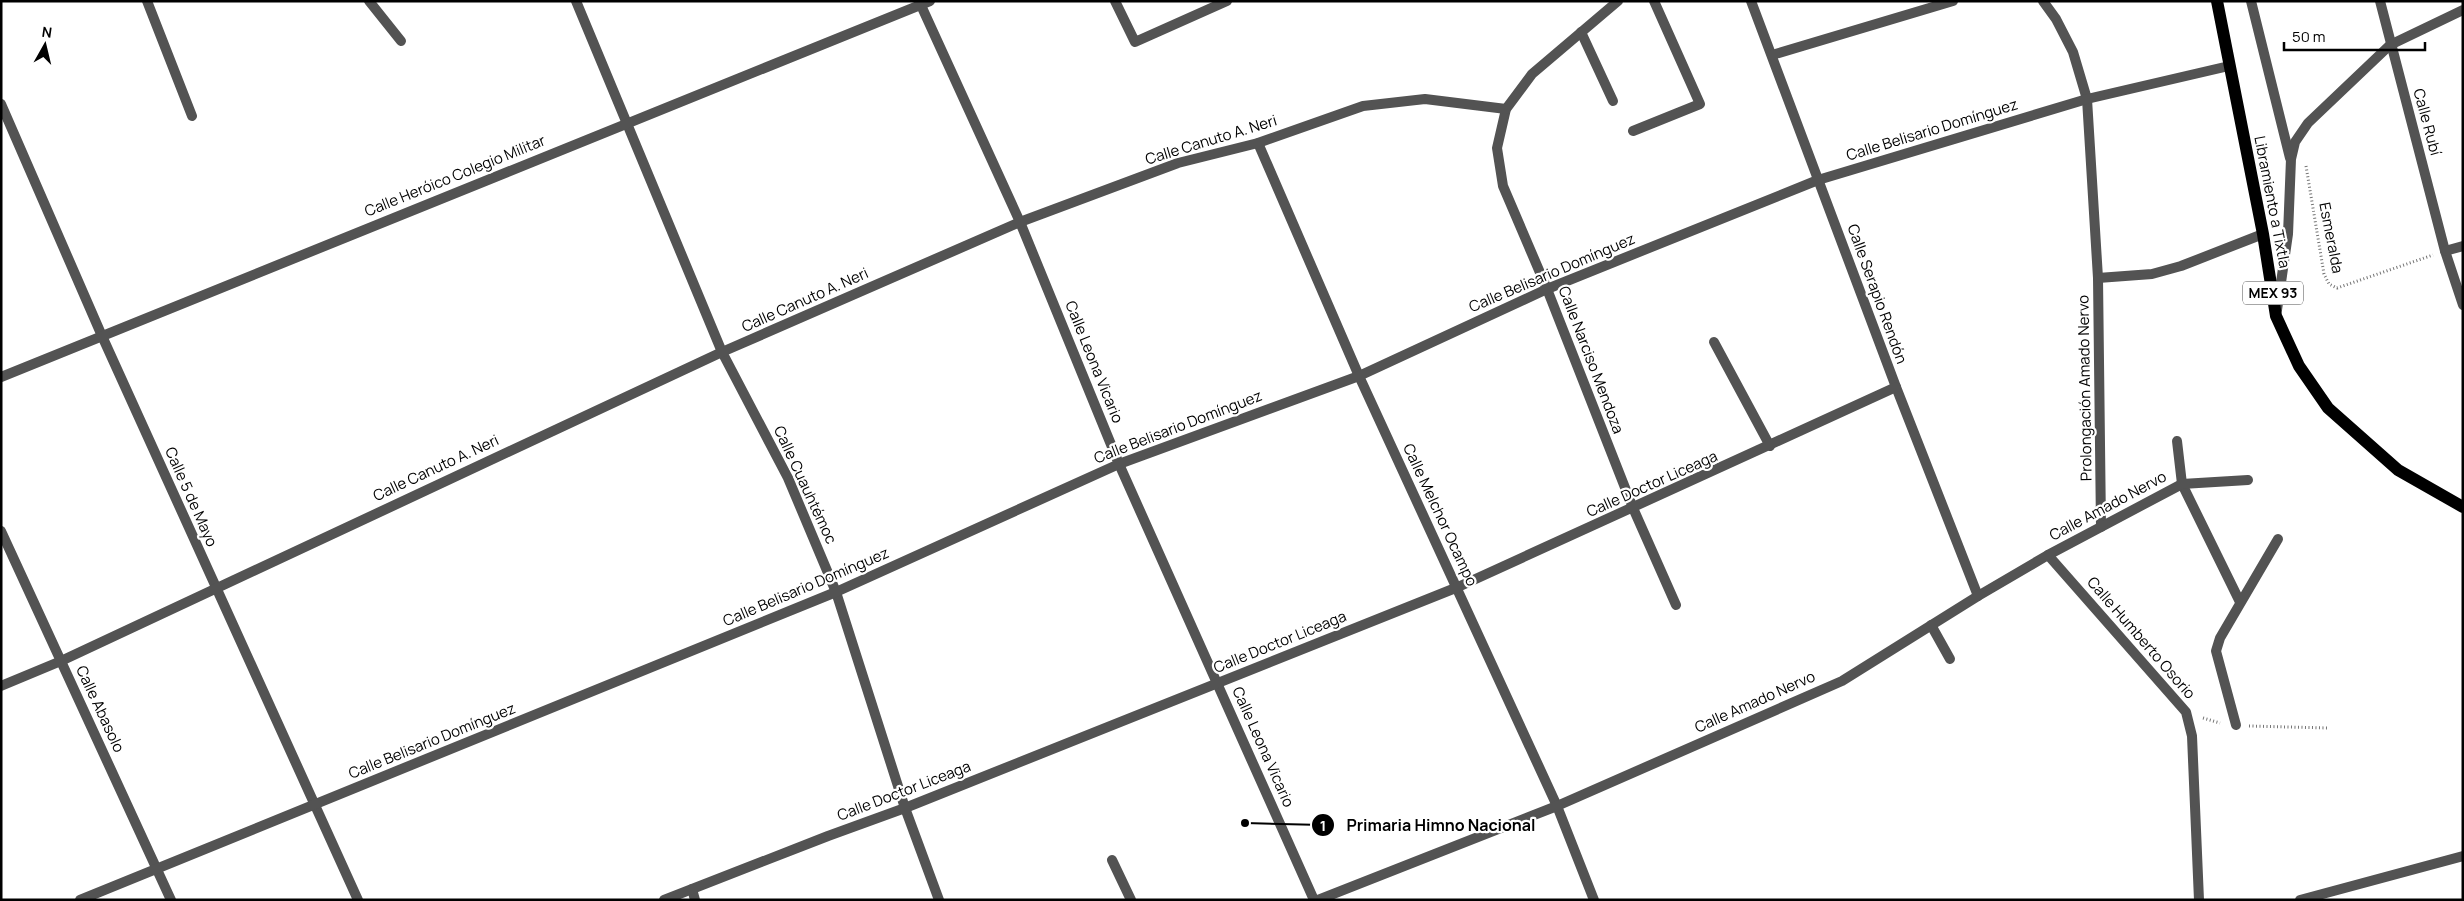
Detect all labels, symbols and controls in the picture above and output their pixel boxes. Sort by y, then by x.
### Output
north arrow [20,20,70,70]
scale bar [2284,20,2425,52]
text: N [41,22,53,42]
text: 50 m [2292,26,2326,47]
street label: Calle Rubí [2408,86,2447,158]
street label: Calle Belisario Domínguez [1843,93,2020,166]
street label: Calle Canuto A. Neri [1142,110,1279,170]
street label: Calle Heróico Colegio Militar [361,129,549,222]
street label: Libramiento a Tixtla [2249,134,2296,270]
street label: Esmeralda [2314,201,2349,275]
street label: Calle Serapio Rendón [1842,221,1913,367]
street label: Calle Belisario Domínguez [1466,228,1638,317]
street label: Calle Canuto A. Neri [738,262,871,337]
road number: MEX 93 [2243,282,2303,304]
street label: Calle Narciso Mendoza [1554,283,1629,437]
street label: Prolongación Amado Nervo [2072,295,2097,481]
street label: Calle Leona Vicario [1060,298,1129,426]
street label: Calle Belisario Domínguez [1091,385,1265,468]
street label: Calle Cuauhtémoc [769,422,842,547]
street label: Calle Canuto A. Neri [369,429,502,506]
street label: Calle Melchor Ocampo [1398,440,1483,590]
street label: Calle 5 de Mayo [160,444,223,550]
street label: Calle Doctor Liceaga [1583,445,1721,522]
street label: Calle Amado Nervo [2046,466,2170,545]
street label: Calle Belisario Domínguez [720,542,892,631]
street label: Calle Humberto Osorio [2082,572,2200,703]
street label: Calle Doctor Liceaga [1210,605,1349,678]
street label: Calle Abasolo [71,662,130,756]
street label: Calle Amado Nervo [1691,666,1818,738]
street label: Calle Leona Vicario [1227,683,1300,811]
street label: Calle Belisario Domínguez [345,697,518,784]
street label: Calle Doctor Liceaga [834,755,974,826]
callout: Primaria Himno Nacional [1311,810,1545,841]
text: Primaria Himno Nacional [1346,814,1536,836]
text: 1 [1320,815,1326,836]

